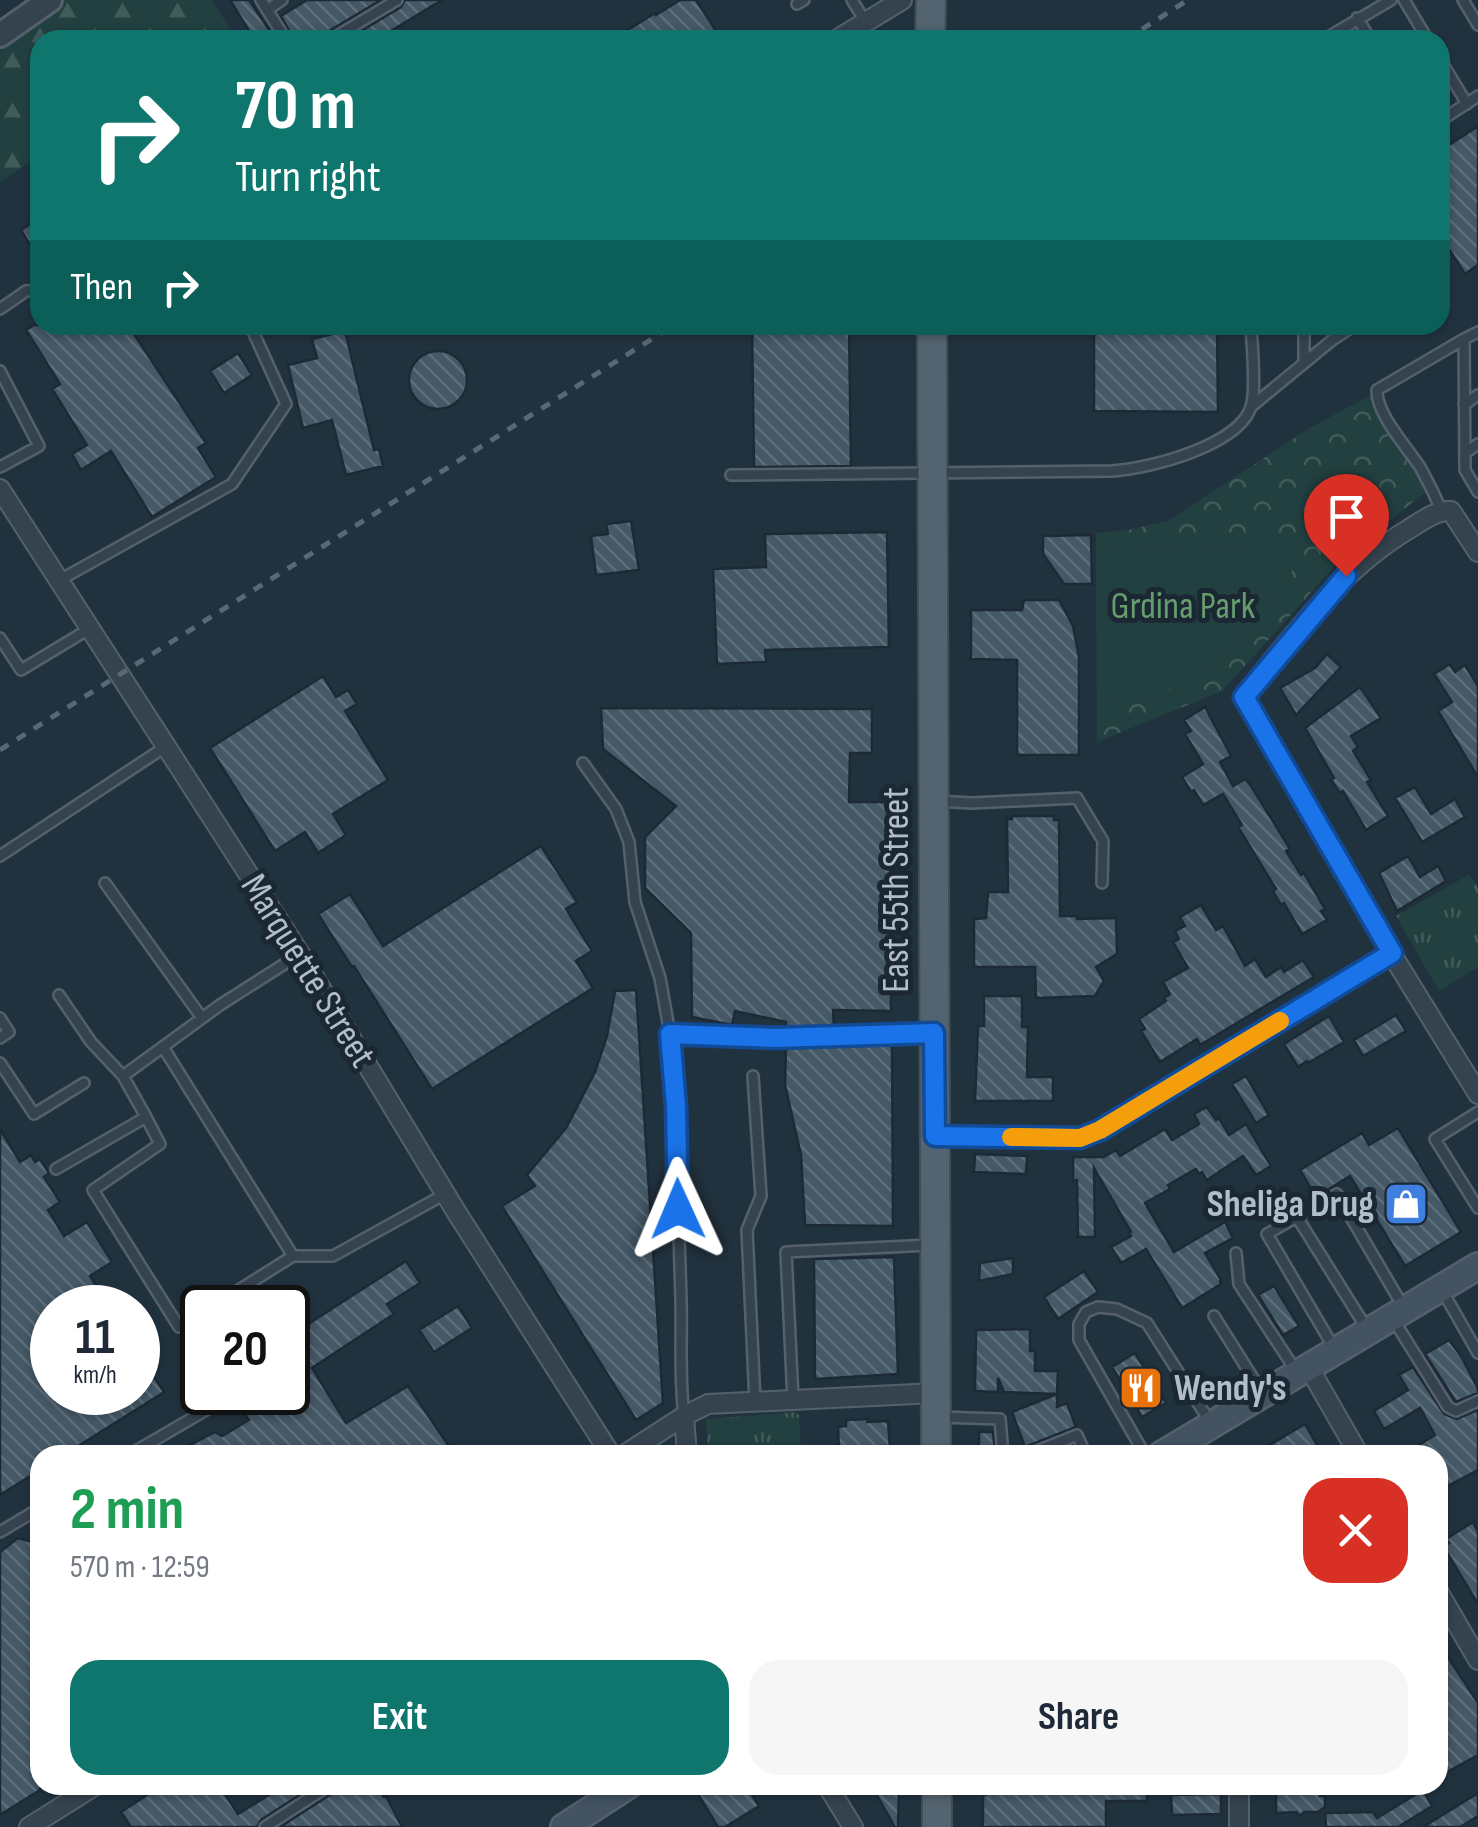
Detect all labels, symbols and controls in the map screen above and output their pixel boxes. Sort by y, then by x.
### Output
text: 70 m [235,65,356,149]
icon: right [70,70,200,200]
text: Turn right [235,150,381,205]
icon: right [153,260,208,315]
text: Then [70,265,133,310]
pin [1304,474,1389,577]
icon: arrive [1319,489,1374,544]
park label: Grdina Park [1111,584,1256,629]
street label: East 55th Street [874,787,919,993]
street label: Marquette Street [231,866,385,1076]
position arrow [626,1157,730,1261]
shop icon: Sheliga Drug [1383,1181,1429,1227]
place label: Sheliga Drug [1207,1182,1374,1227]
speed limit sign: 20 [180,1285,310,1415]
text: 11 [75,1308,115,1368]
text: km/h [73,1360,117,1391]
restaurant icon: Wendy's [1118,1365,1164,1411]
place label: Wendy's [1174,1366,1287,1411]
text: 2 min [70,1474,184,1546]
button: close [1303,1478,1408,1583]
text: 570 m · 12:59 [70,1548,210,1587]
button: Exit [70,1660,729,1775]
button: Share [749,1660,1408,1775]

